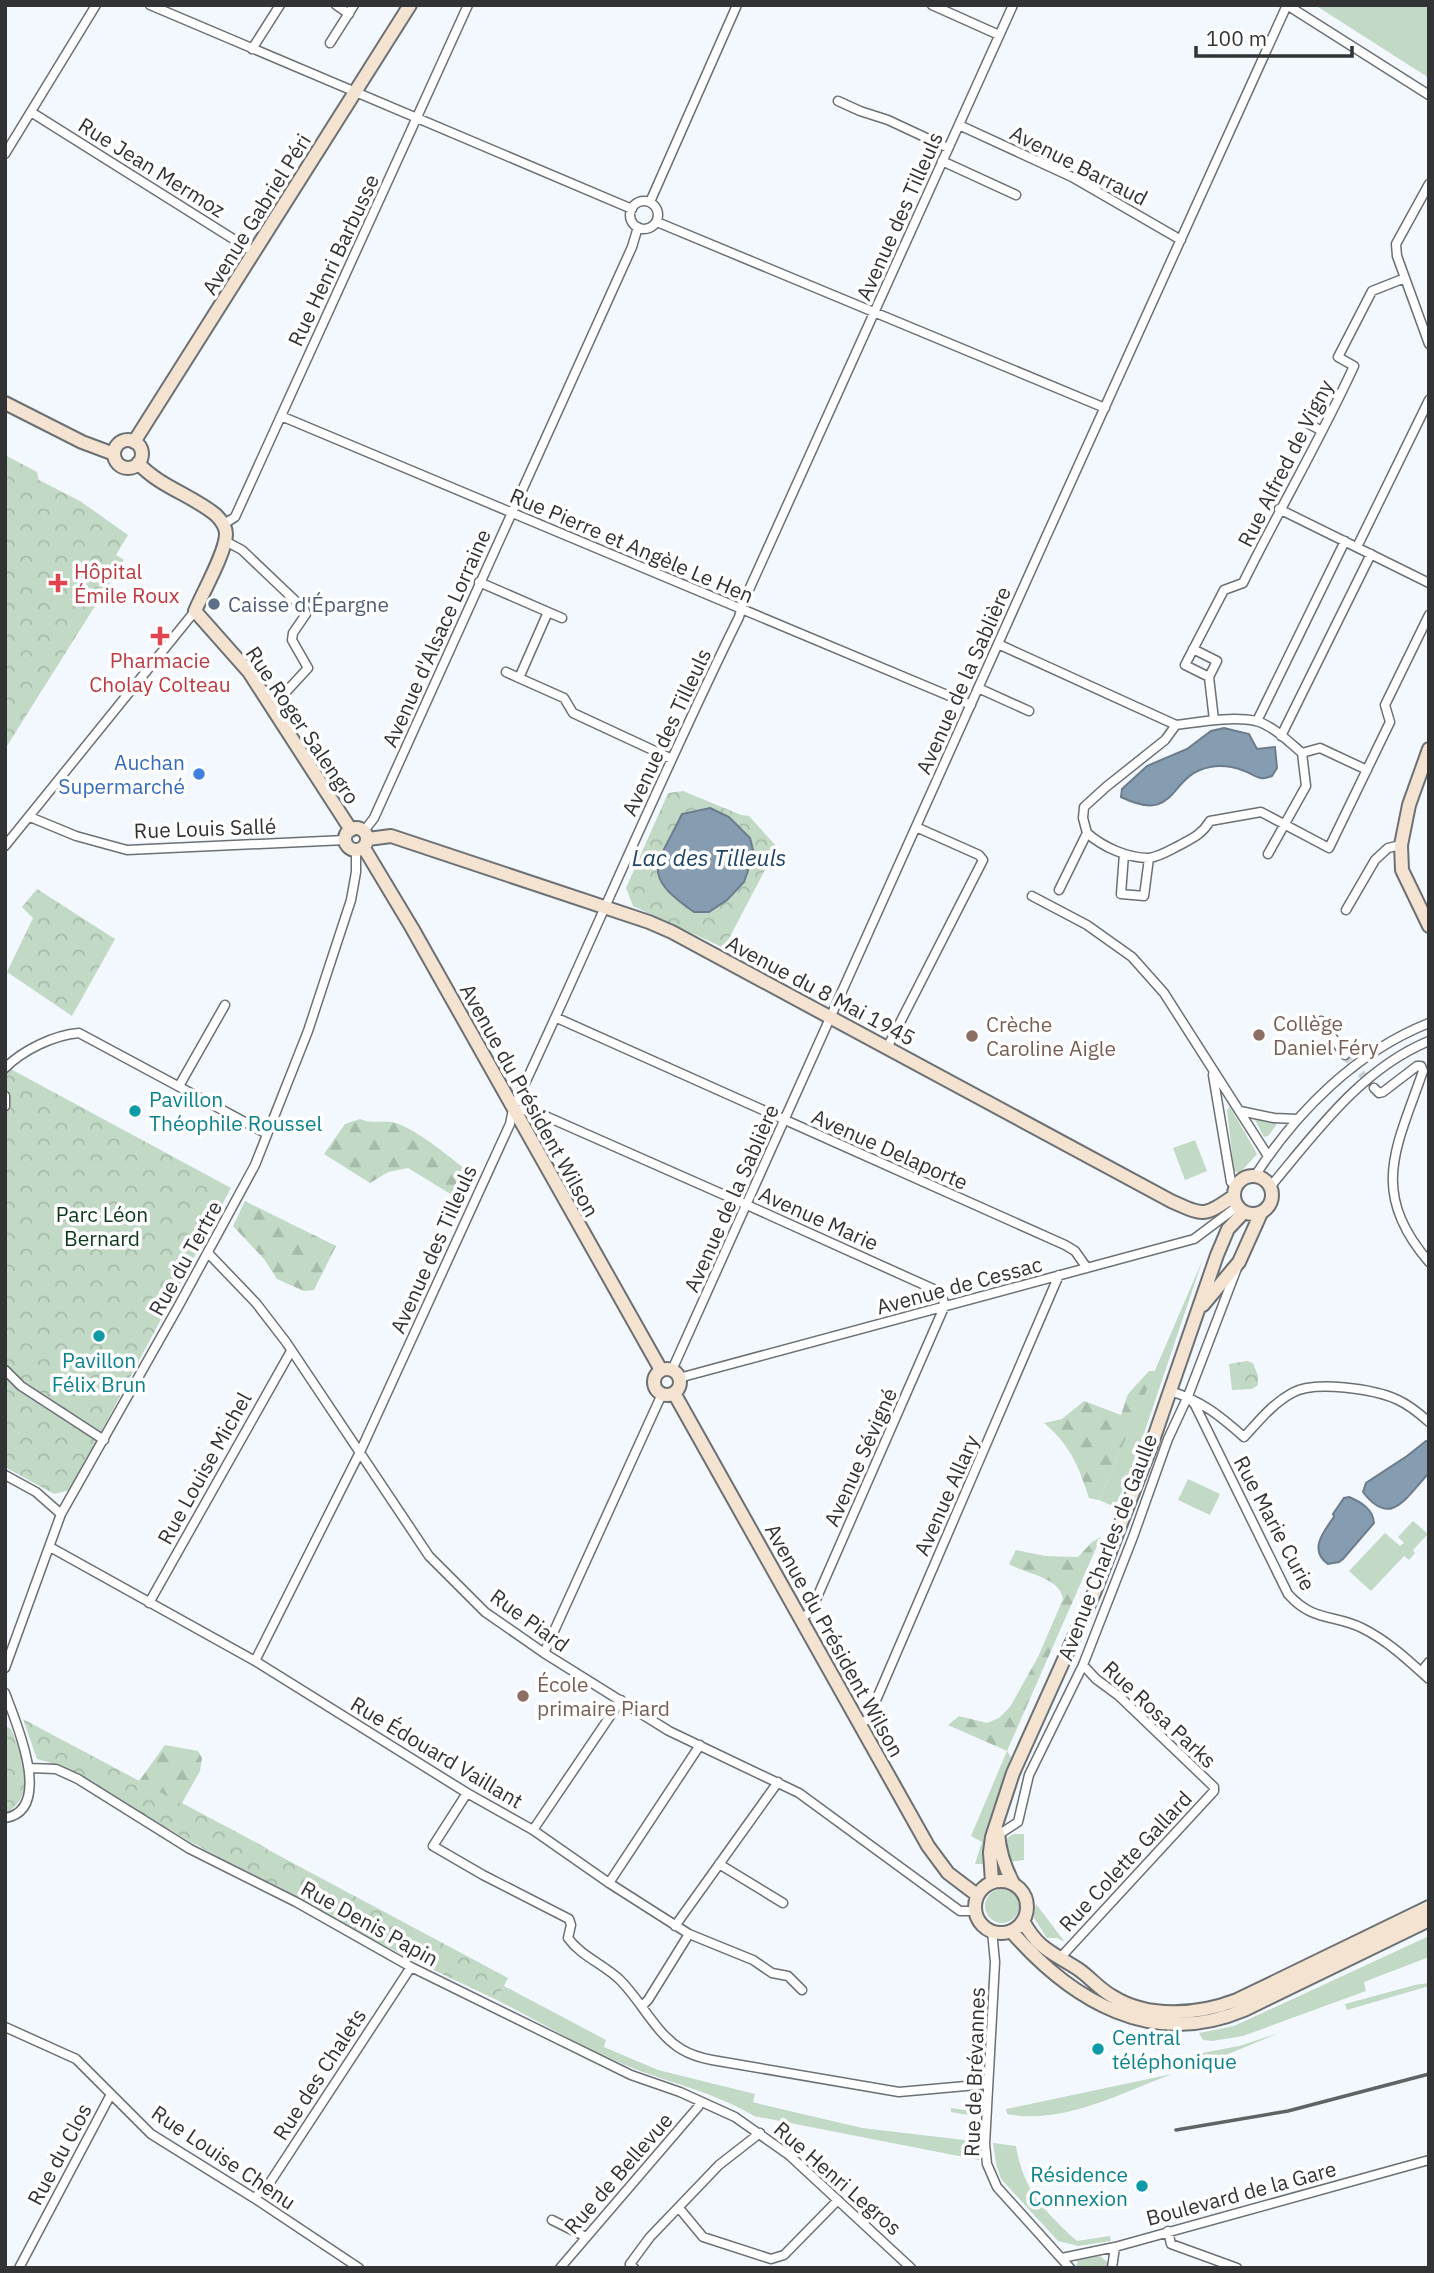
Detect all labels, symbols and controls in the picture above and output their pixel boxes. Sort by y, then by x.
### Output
scale bar [1196,14,1352,58]
text: 100 m [1206,24,1267,52]
street label: Rue Jean Mermoz [73,111,231,224]
street label: Avenue Barraud [1006,118,1152,212]
street label: Avenue des Tilleuls [849,127,949,305]
street label: Avenue Gabriel Péri [195,128,317,300]
street label: Rue Henri Barbusse [281,169,385,351]
street label: Rue Alfred de Vigny [1231,374,1340,551]
street label: Rue Pierre et Angèle Le Hen [506,481,758,609]
street label: Avenue d'Alsace Lorraine [375,524,497,752]
place label: Hôpital Émile Roux [74,557,180,609]
marker: Hôpital Émile Roux [48,573,68,593]
street label: Avenue de la Sablière [909,582,1017,778]
place label: Caisse d'Épargne [228,590,389,618]
marker: Caisse d'Épargne [206,596,222,612]
marker: Pharmacie Cholay Colteau [152,628,168,644]
street label: Rue Roger Salengro [240,641,366,809]
street label: Avenue des Tilleuls [615,644,717,820]
place label: Pharmacie Cholay Colteau [89,646,231,698]
place label: Auchan Supermarché [58,748,185,800]
marker: Auchan Supermarché [191,766,207,782]
street label: Rue Louis Sallé [133,812,277,844]
water label: Lac des Tilleuls [632,842,786,872]
street label: Avenue du 8 Mai 1945 [721,928,921,1052]
street label: Avenue du Président Wilson [454,978,606,1222]
place label: Collège Daniel Féry [1273,1009,1379,1061]
place label: Crèche Caroline Aigle [986,1010,1116,1062]
marker: Collège Daniel Féry [1251,1027,1267,1043]
marker: Crèche Caroline Aigle [964,1028,980,1044]
place label: Pavillon Théophile Roussel [149,1085,322,1137]
street label: Avenue de la Sablière [677,1100,785,1296]
street label: Avenue Delaporte [807,1102,973,1196]
marker: Pavillon Théophile Roussel [127,1103,143,1119]
street label: Avenue des Tilleuls [383,1160,483,1338]
street label: Avenue Marie [755,1179,883,1257]
street label: Rue du Tertre [142,1196,228,1320]
park label: Parc Léon Bernard [56,1200,148,1252]
street label: Avenue de Cessac [873,1249,1045,1321]
marker: Pavillon Félix Brun [91,1328,107,1344]
place label: Pavillon Félix Brun [52,1346,146,1398]
street label: Avenue Sévigné [817,1383,903,1531]
street label: Rue Louise Michel [151,1387,258,1549]
street label: Avenue Allary [907,1430,985,1560]
street label: Avenue Charles de Gaulle [1051,1430,1163,1664]
street label: Rue Marie Curie [1228,1451,1322,1595]
street label: Avenue du Président Wilson [759,1518,911,1762]
street label: Rue Piard [485,1582,575,1658]
street label: Rue Rosa Parks [1097,1654,1223,1774]
place label: École primaire Piard [537,1670,670,1722]
marker: École primaire Piard [515,1688,531,1704]
street label: Rue Édouard Vaillant [346,1689,528,1815]
street label: Rue Colette Gallard [1052,1785,1198,1937]
street label: Rue Denis Papin [296,1874,444,1972]
street label: Rue de Brévannes [957,1986,991,2158]
street label: Rue des Chalets [266,2003,372,2145]
place label: Central téléphonique [1112,2023,1237,2075]
marker: Central téléphonique [1090,2041,1106,2057]
street label: Rue du Clos [20,2098,98,2210]
street label: Rue Louise Chenu [146,2098,302,2216]
street label: Rue de Bellevue [557,2106,679,2240]
street label: Rue Henri Legros [768,2115,908,2241]
street label: Boulevard de la Gare [1143,2154,1339,2232]
place label: Résidence Connexion [1028,2160,1128,2212]
marker: Résidence Connexion [1134,2178,1150,2194]

